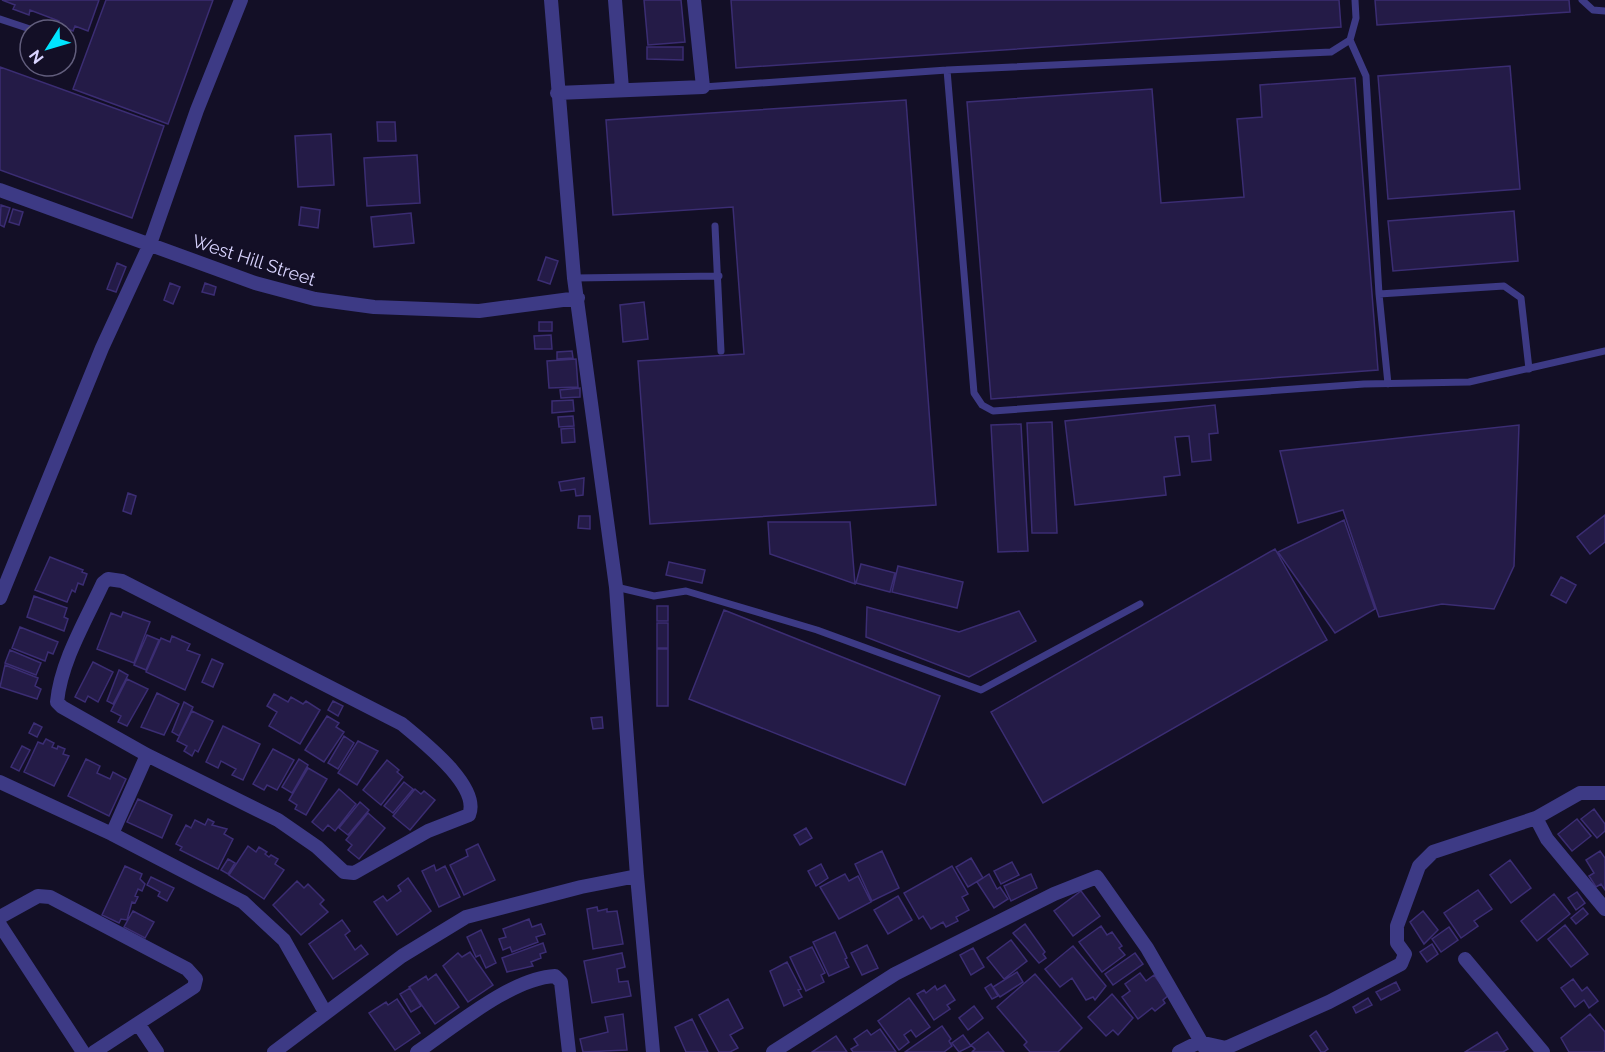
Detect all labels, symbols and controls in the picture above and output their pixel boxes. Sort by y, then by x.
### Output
north arrow [18,18,78,78]
text: N [25,46,48,67]
street label: West Hill Street [190,230,318,290]

